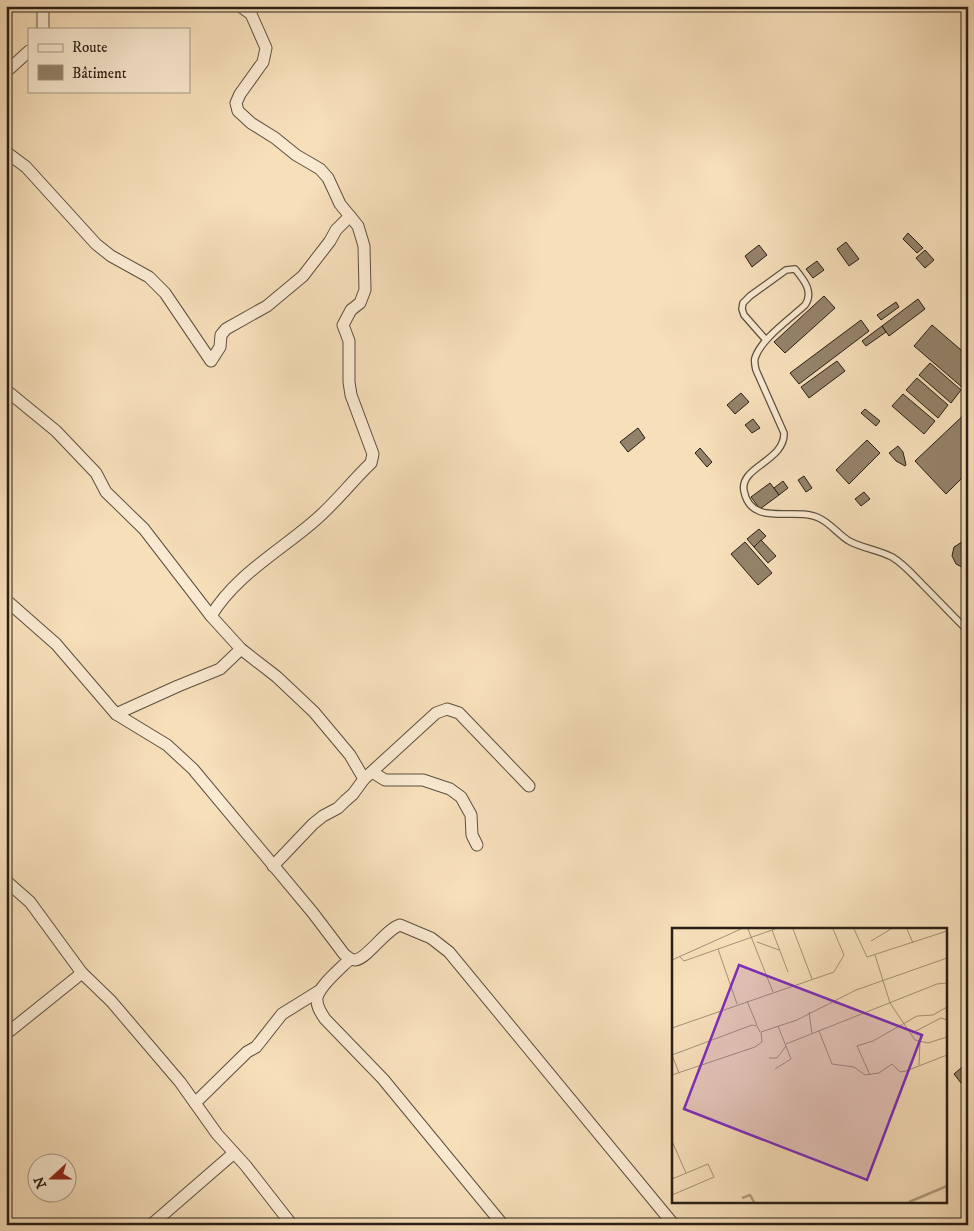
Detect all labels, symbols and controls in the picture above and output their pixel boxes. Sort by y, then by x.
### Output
legend [28,28,190,92]
text: Route [72,38,107,57]
text: Bâtiment [72,64,127,83]
inset map [672,928,946,1204]
north arrow [28,1154,78,1204]
text: N [30,1173,51,1191]

